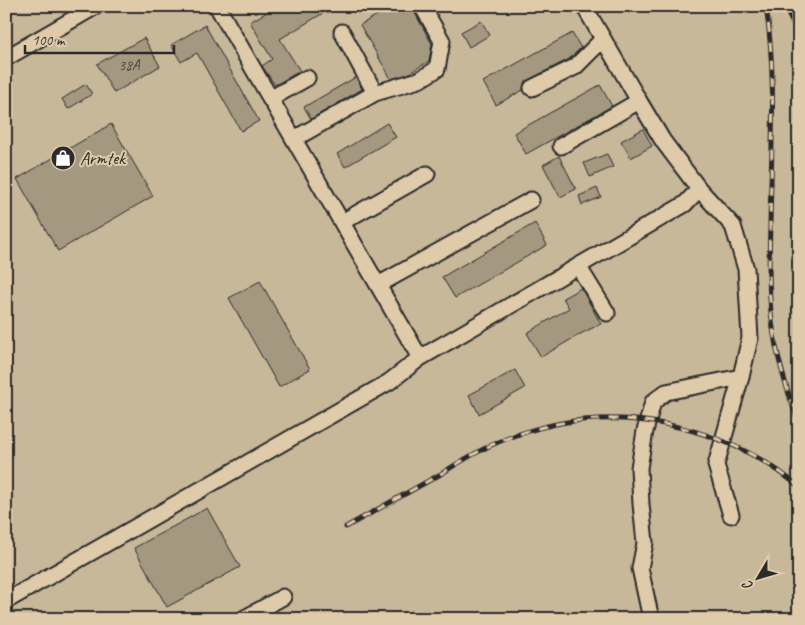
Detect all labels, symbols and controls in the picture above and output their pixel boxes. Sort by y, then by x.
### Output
scale bar [25,22,174,54]
text: 100 m [32,31,66,50]
house number: 38А [118,56,141,75]
shop icon: Armtek [50,145,76,171]
place label: Armtek [80,147,126,169]
north arrow [732,552,782,602]
text: С [738,576,757,594]

